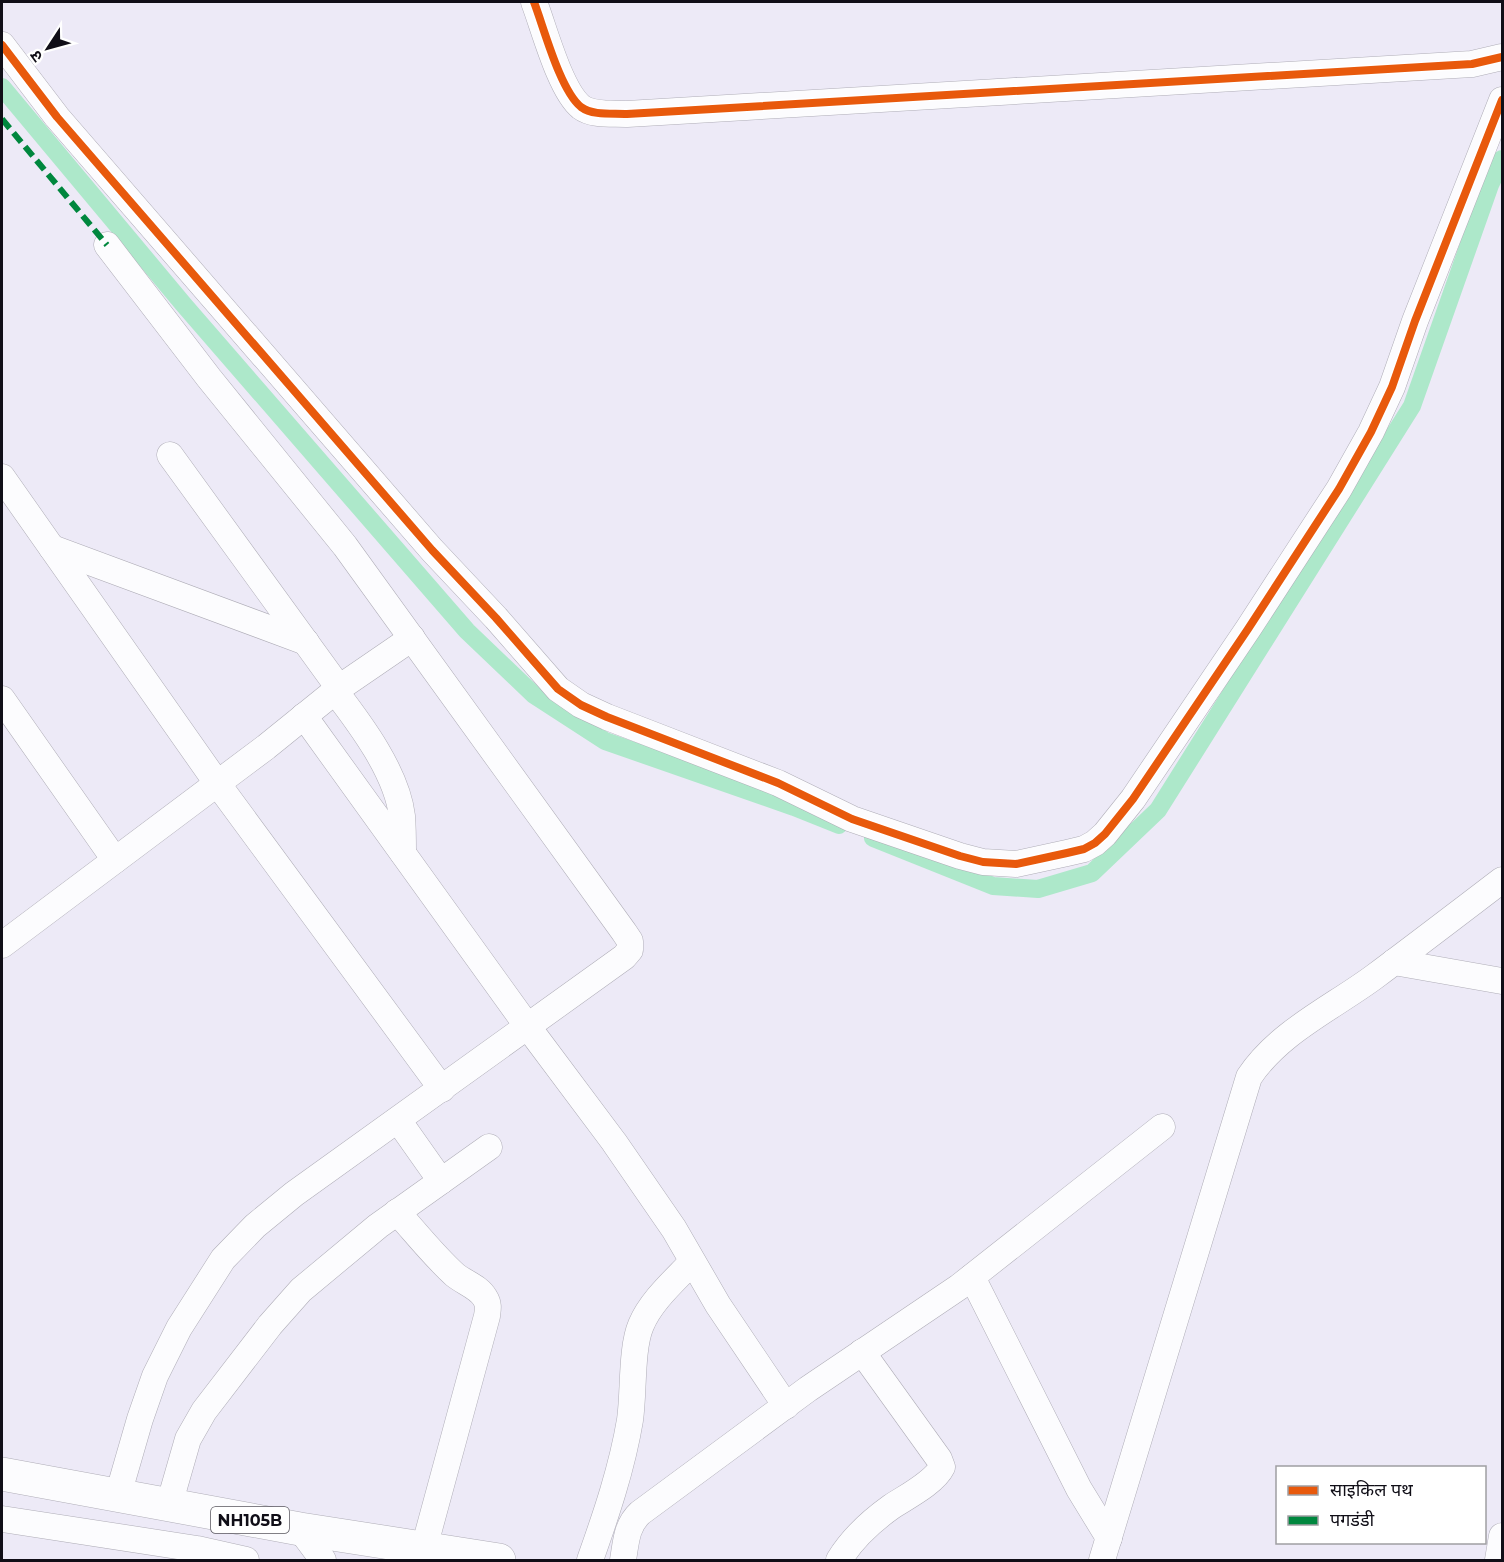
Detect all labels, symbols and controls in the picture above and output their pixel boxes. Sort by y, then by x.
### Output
north arrow [18,18,78,78]
text: उ [25,47,47,66]
legend [1276,1466,1486,1544]
text: साइकिल पथ [1330,1479,1413,1501]
road number: NH105B [211,1507,289,1533]
text: पगडंडी [1330,1509,1375,1531]

